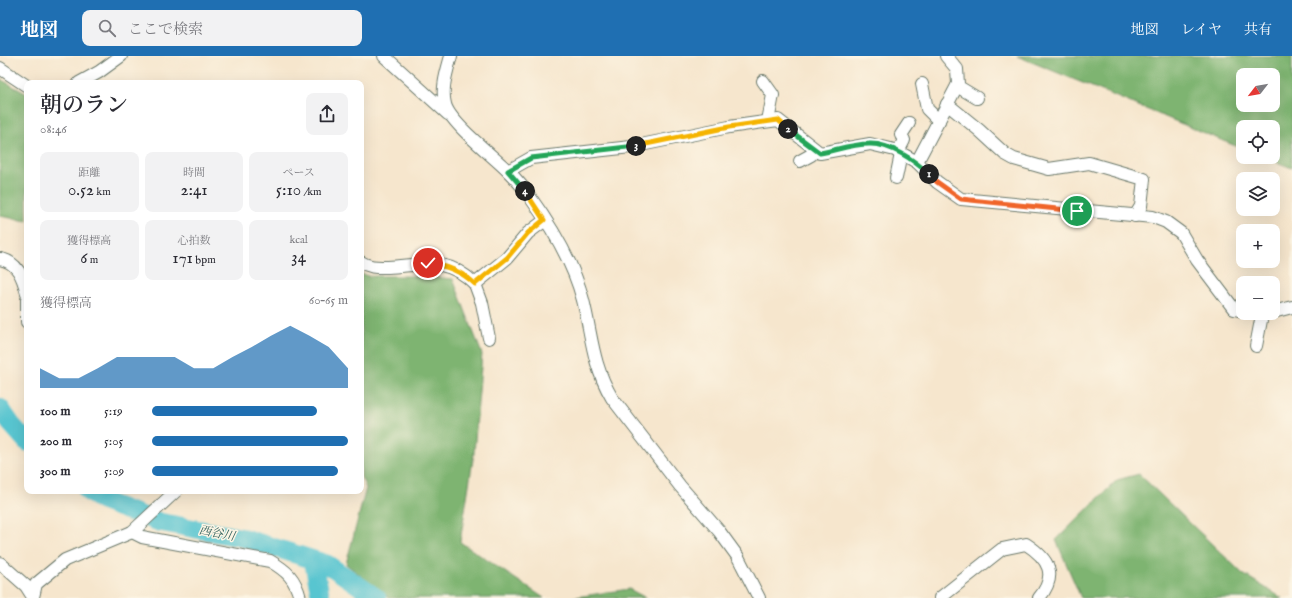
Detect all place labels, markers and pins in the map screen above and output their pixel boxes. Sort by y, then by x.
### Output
pin: 2 [778,119,798,139]
pin: 3 [626,136,646,156]
pin: 1 [919,164,939,184]
pin: 4 [515,181,535,201]
pin [1060,194,1094,228]
pin [411,246,445,280]

